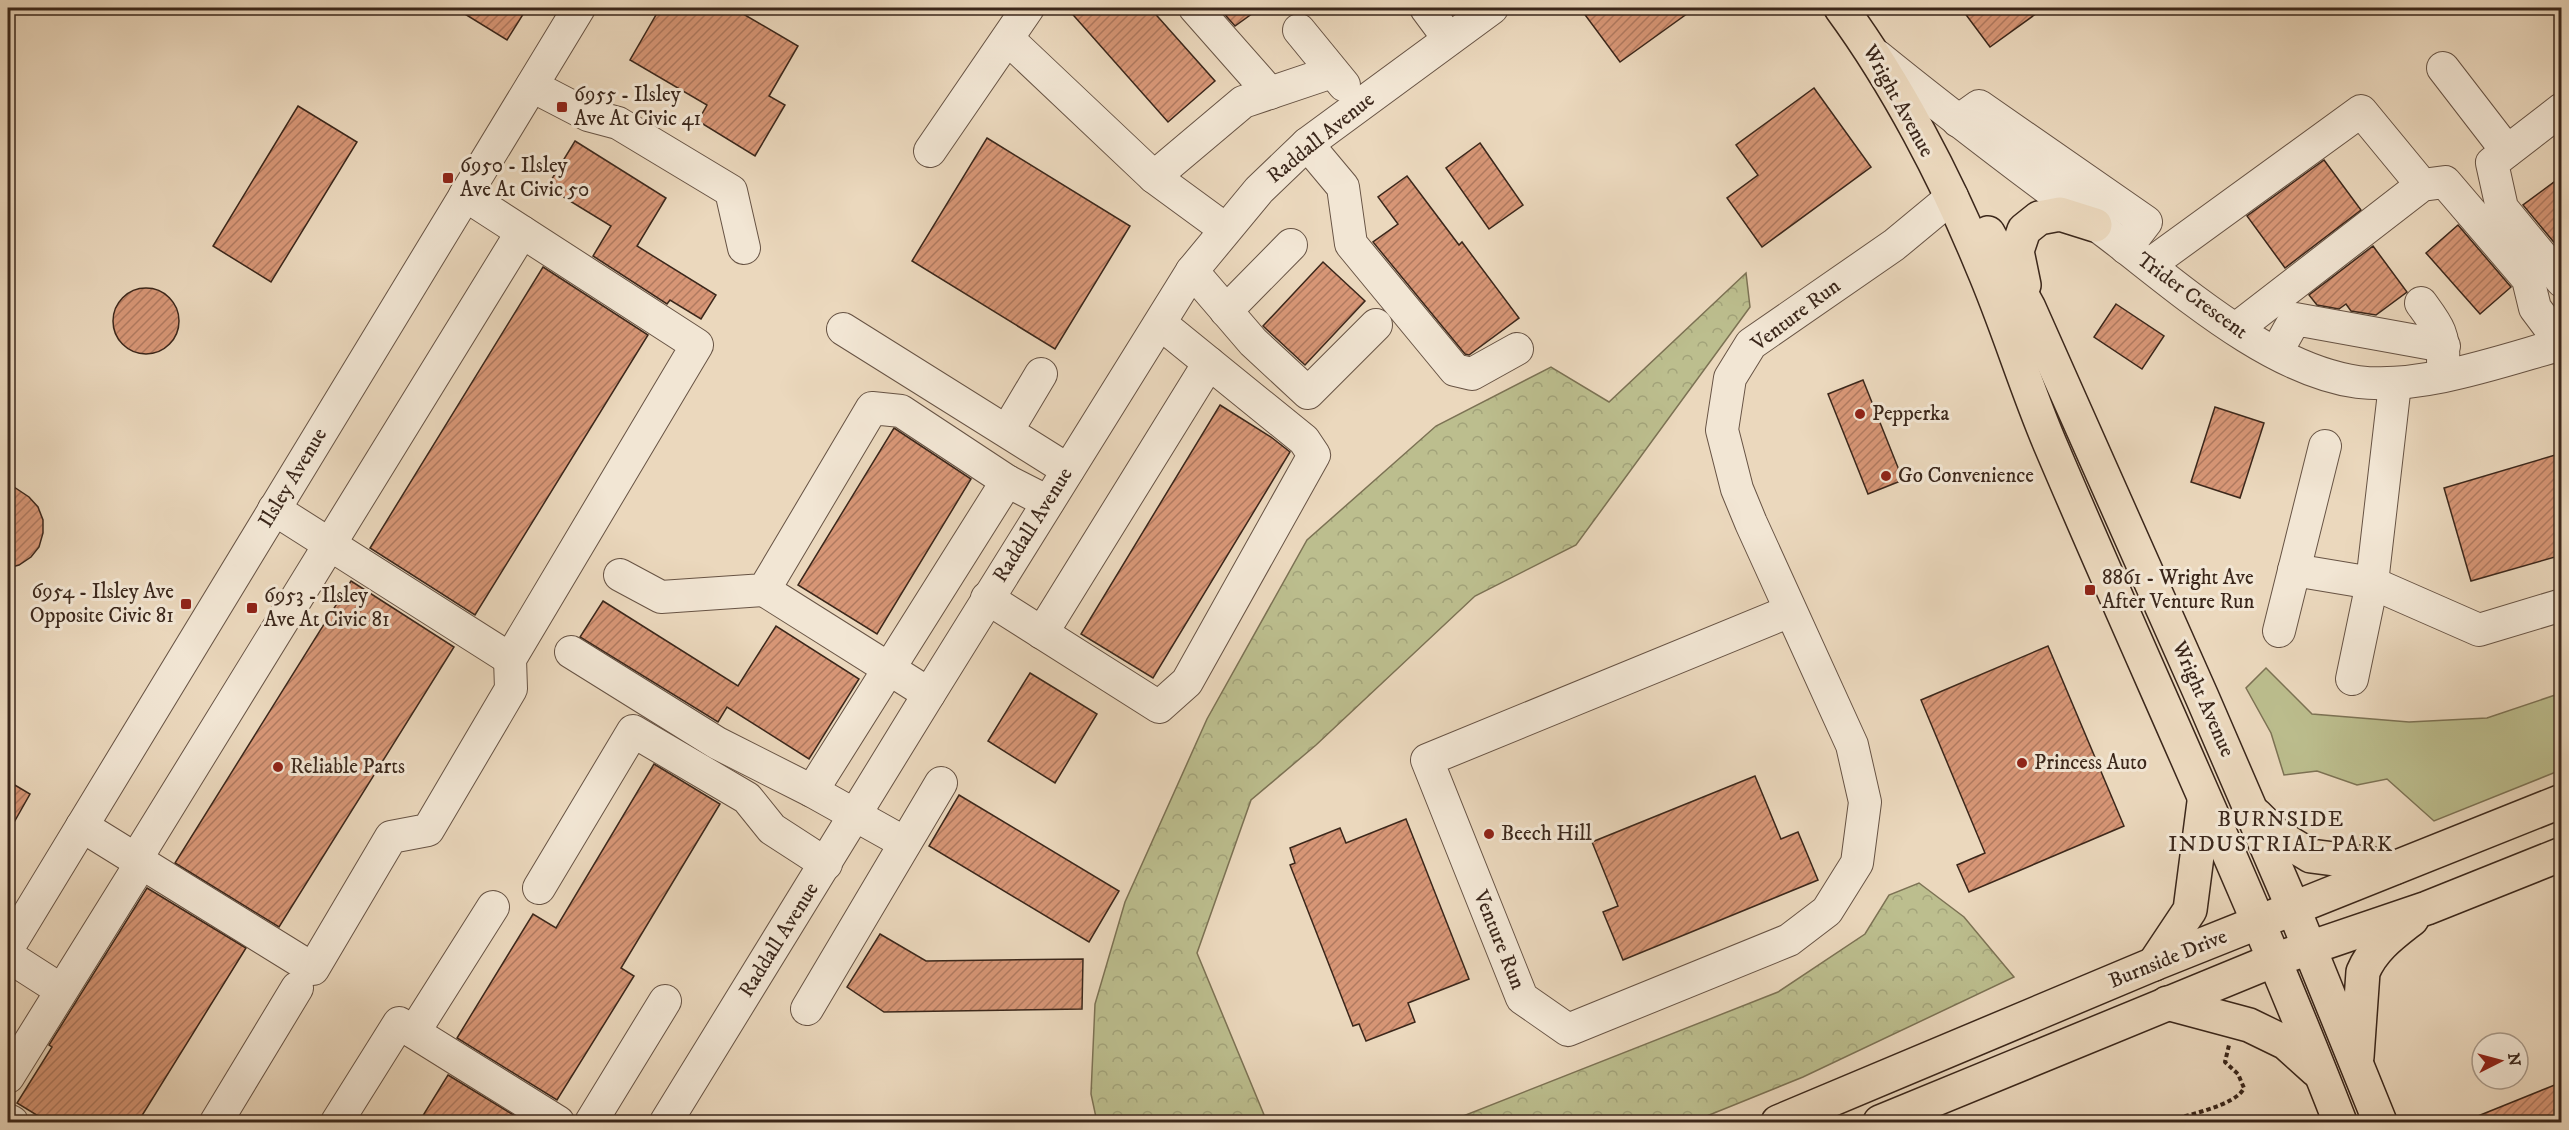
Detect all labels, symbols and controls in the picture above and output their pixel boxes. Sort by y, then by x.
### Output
street label: Wright Avenue [1856,39,1940,162]
place label: 6955 - Ilsley Ave At Civic 41 [574,82,701,132]
street label: Raddall Avenue [1262,87,1380,189]
marker: 6955 - Ilsley Ave At Civic 41 [555,100,569,114]
place label: 6950 - Ilsley Ave At Civic 50 [460,153,589,203]
marker: 6950 - Ilsley Ave At Civic 50 [441,171,455,185]
street label: Trider Crescent [2131,247,2253,345]
street label: Venture Run [1746,273,1846,357]
place label: Pepperka [1872,401,1949,427]
marker: Pepperka [1853,407,1867,421]
street label: Ilsley Avenue [253,423,333,533]
street label: Raddall Avenue [987,463,1079,587]
place label: Go Convenience [1898,463,2034,489]
marker: Go Convenience [1879,469,1893,483]
place label: 8861 - Wright Ave After Venture Run [2102,565,2255,615]
place label: 6954 - Ilsley Ave Opposite Civic 81 [30,579,174,629]
place label: 6953 - Ilsley Ave At Civic 81 [264,583,390,633]
marker: 8861 - Wright Ave After Venture Run [2083,583,2097,597]
marker: 6954 - Ilsley Ave Opposite Civic 81 [179,597,193,611]
marker: 6953 - Ilsley Ave At Civic 81 [245,601,259,615]
street label: Wright Avenue [2165,636,2240,761]
place label: Princess Auto [2034,750,2147,776]
place label: Reliable Parts [290,754,405,780]
marker: Princess Auto [2015,756,2029,770]
marker: Reliable Parts [271,760,285,774]
district label: BURNSIDE INDUSTRIAL PARK [2168,806,2394,858]
place label: Beech Hill [1501,821,1593,847]
marker: Beech Hill [1482,827,1496,841]
street label: Raddall Avenue [733,878,825,1002]
street label: Venture Run [1467,886,1531,993]
street label: Burnside Drive [2105,923,2231,994]
north arrow [2470,1031,2530,1091]
text: N [2503,1052,2525,1067]

